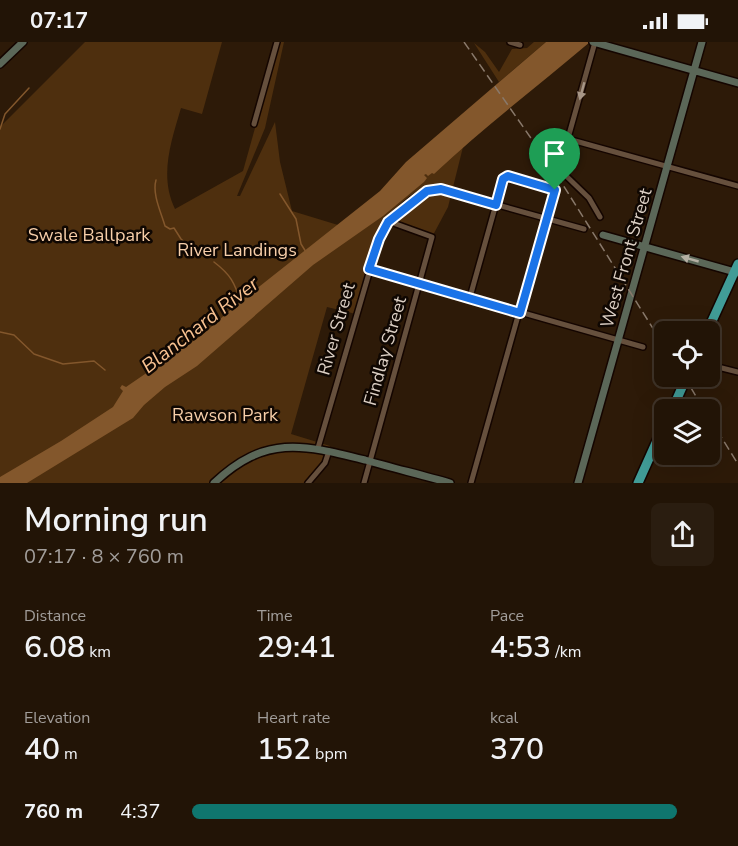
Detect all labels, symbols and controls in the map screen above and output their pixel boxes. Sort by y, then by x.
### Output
text: 07:17 [30,6,88,36]
one-way arrow [577,82,586,100]
pin [529,128,580,190]
icon: arrive [538,137,571,170]
street label: West Front Street [595,185,658,331]
park label: Swale Ballpark [28,223,151,247]
park label: River Landings [177,238,297,262]
one-way arrow [681,254,699,263]
water label: Blanchard River [136,270,265,379]
street label: River Street [311,279,361,378]
street label: Findlay Street [358,293,412,408]
map controls [654,321,720,465]
button: locate [654,321,720,387]
button: layers [654,399,720,465]
park label: Rawson Park [172,403,279,427]
text: Morning run [24,498,208,543]
button: share [651,503,714,566]
text: 07:17 · 8 × 760 m [24,543,184,570]
text: Distance [24,605,86,627]
text: Time [257,605,293,627]
text: Pace [490,605,524,627]
text: 6.08 [24,627,85,668]
text: 29:41 [257,627,336,668]
text: 4:53 [490,627,551,668]
text: km [85,641,111,663]
text: /km [551,641,581,663]
text: Elevation [24,707,90,729]
text: Heart rate [257,707,330,729]
text: kcal [490,707,518,729]
text: 40 [24,729,60,770]
text: 152 [257,729,311,770]
text: 370 [490,729,544,770]
text: m [60,743,78,765]
text: bpm [311,743,347,765]
text: 760 m [24,798,83,825]
text: 4:37 [120,798,161,825]

